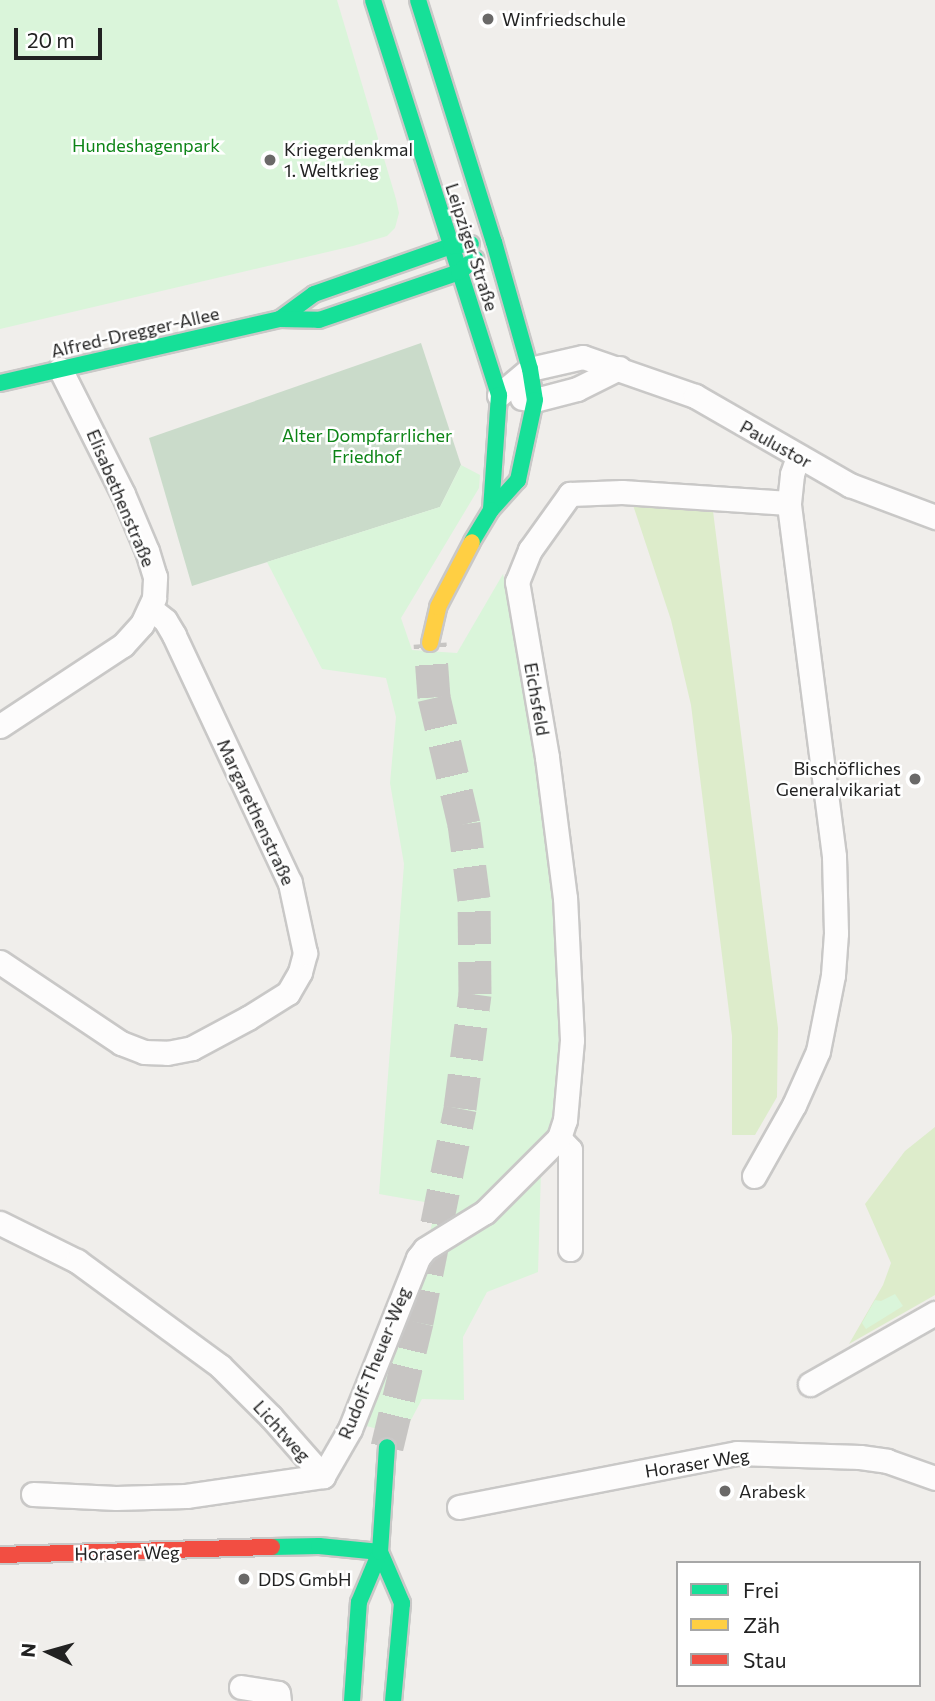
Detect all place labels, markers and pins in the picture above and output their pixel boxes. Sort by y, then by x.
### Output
place label: Winfriedschule [502,8,626,30]
marker: Winfriedschule [480,11,496,27]
place label: Kriegerdenkmal 1. Weltkrieg [284,139,413,182]
marker: Kriegerdenkmal 1. Weltkrieg [262,152,278,168]
place label: Bischöfliches Generalvikariat [776,758,901,800]
marker: Bischöfliches Generalvikariat [907,771,923,787]
place label: Arabesk [739,1480,806,1502]
marker: Arabesk [717,1483,733,1499]
place label: DDS GmbH [258,1568,352,1590]
marker: DDS GmbH [236,1571,252,1587]

